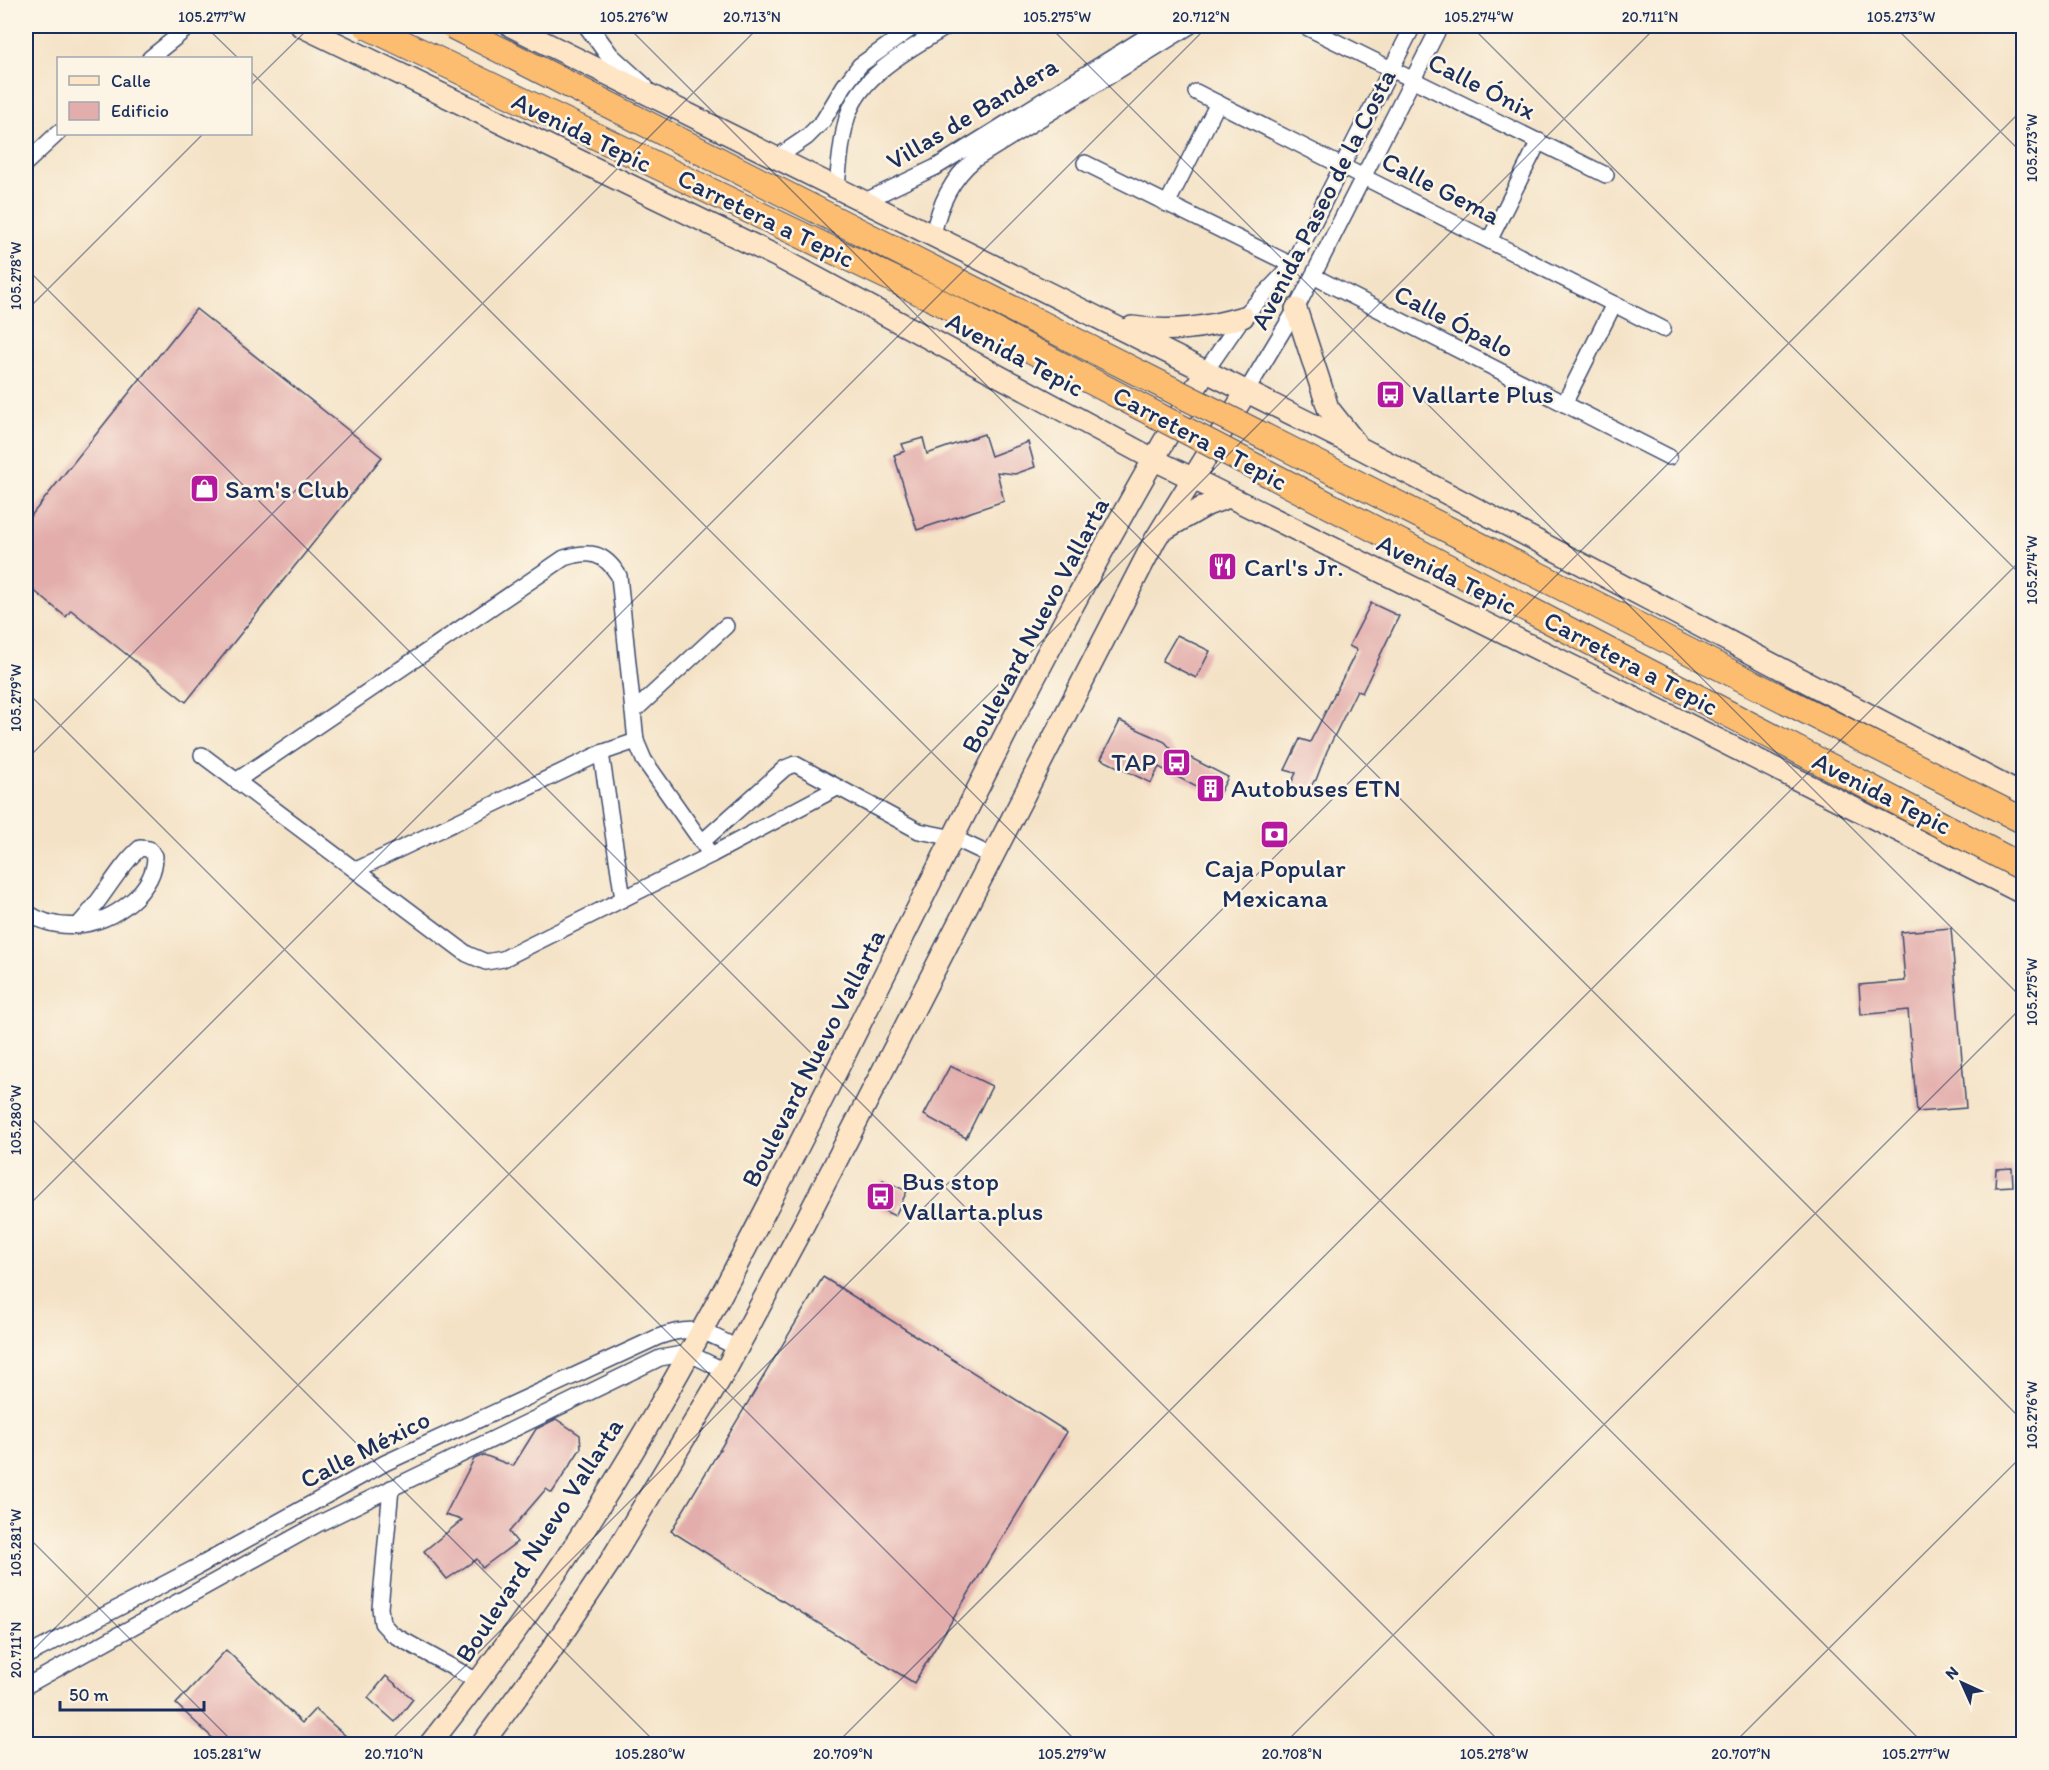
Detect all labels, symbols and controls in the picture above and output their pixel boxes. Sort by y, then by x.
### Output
text: 105.277°W [178,8,246,26]
text: 105.276°W [600,8,668,26]
text: 20.713°N [723,8,781,26]
text: 105.275°W [1023,8,1091,26]
text: 20.712°N [1172,8,1230,26]
text: 105.274°W [1444,8,1514,26]
text: 20.711°N [1622,8,1678,26]
text: 105.273°W [1867,8,1935,26]
street label: Calle Ónix [1423,45,1541,127]
street label: Villas de Bandera [880,49,1064,177]
legend [57,57,252,135]
street label: Avenida Paseo de la Costa [1243,63,1403,335]
text: Calle [111,70,151,92]
street label: Avenida Tepic [507,84,657,180]
text: Edificio [111,100,169,122]
text: 105.273°W [2023,114,2041,182]
street label: Calle Gema [1376,144,1506,232]
street label: Carretera a Tepic [672,161,860,275]
text: 105.278°W [7,242,25,310]
street label: Calle Ópalo [1389,277,1519,365]
street label: Avenida Tepic [941,304,1089,404]
bus stop icon: Vallarte Plus [1375,378,1407,410]
place label: Vallarte Plus [1412,378,1554,410]
street label: Carretera a Tepic [1107,379,1293,497]
shop icon: Sam's Club [188,473,220,505]
place label: Sam's Club [225,473,349,505]
street label: Boulevard Nuevo Vallarta [954,491,1116,758]
street label: Avenida Tepic [1372,526,1522,622]
text: 105.274°W [2023,535,2041,605]
restaurant icon: Carl's Jr. [1207,551,1239,583]
place label: Carl's Jr. [1244,551,1344,583]
street label: Carretera a Tepic [1538,604,1724,722]
text: 105.279°W [7,664,25,732]
street label: Avenida Tepic [1807,744,1957,842]
place label: TAP [1111,746,1156,778]
bus stop icon: TAP [1161,746,1193,778]
building icon: Autobuses ETN [1194,772,1226,804]
place label: Autobuses ETN [1231,772,1401,804]
bank icon: Caja Popular Mexicana [1259,818,1291,850]
place label: Caja Popular Mexicana [1204,852,1346,914]
street label: Boulevard Nuevo Vallarta [734,923,892,1192]
text: 105.275°W [2023,958,2041,1026]
text: 105.280°W [7,1085,25,1155]
place label: Bus stop Vallarta.plus [902,1165,1043,1227]
bus stop icon: Bus stop Vallarta.plus [865,1180,897,1212]
text: 105.276°W [2023,1381,2041,1449]
street label: Calle México [295,1403,435,1495]
street label: Boulevard Nuevo Vallarta [448,1411,630,1668]
text: 105.281°W [7,1509,25,1577]
text: 20.711°N [7,1622,25,1678]
north arrow [1932,1653,1992,1713]
text: N [1941,1662,1962,1683]
scale bar [60,1674,204,1712]
text: 50 m [69,1684,109,1706]
text: 105.281°W [193,1745,261,1763]
text: 20.710°N [364,1745,424,1763]
text: 105.280°W [615,1745,685,1763]
text: 20.709°N [813,1745,873,1763]
text: 105.279°W [1038,1745,1106,1763]
text: 20.708°N [1262,1745,1322,1763]
text: 105.278°W [1460,1745,1528,1763]
text: 20.707°N [1711,1745,1771,1763]
text: 105.277°W [1882,1745,1950,1763]

